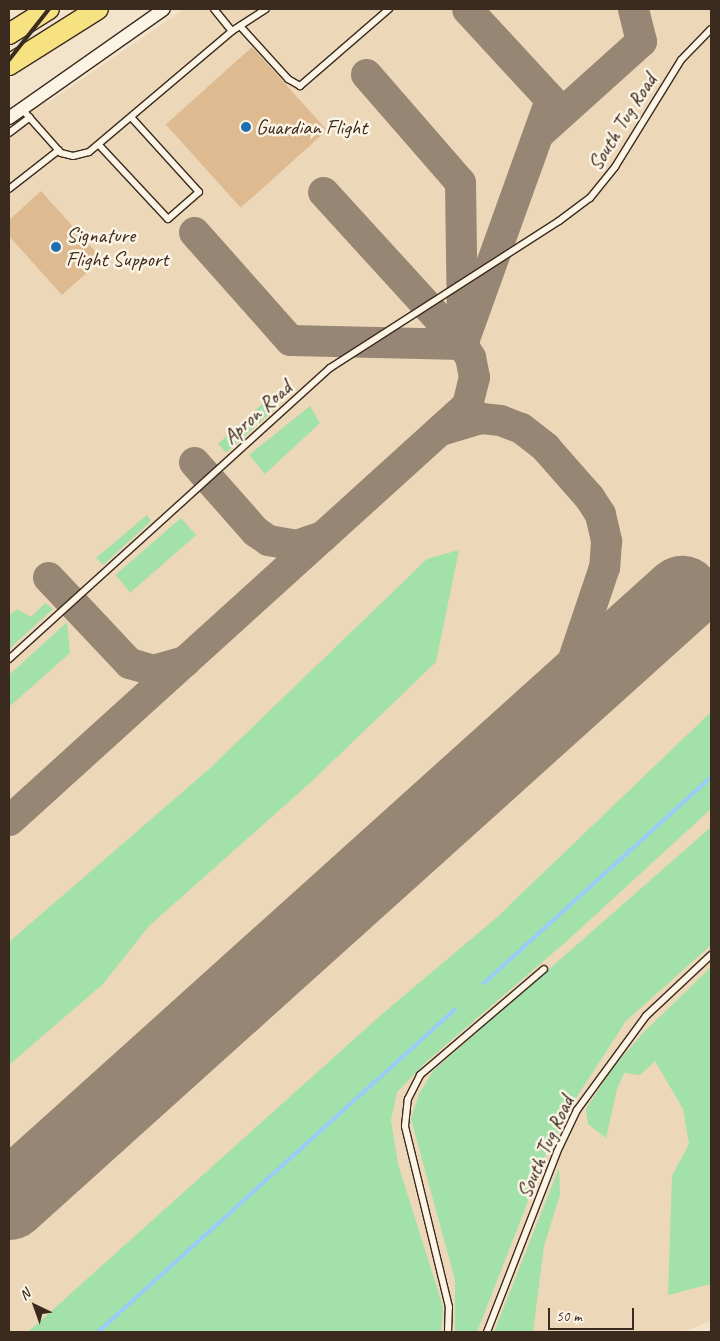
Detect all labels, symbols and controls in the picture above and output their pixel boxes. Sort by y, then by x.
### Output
street label: South Tug Road [582,69,662,175]
place label: Guardian Flight [256,114,367,140]
marker: Guardian Flight [240,121,252,133]
place label: Signature Flight Support [66,222,168,272]
marker: Signature Flight Support [50,241,62,253]
street label: Apron Road [218,375,296,449]
street label: South Tug Road [511,1092,579,1202]
north arrow [10,1281,60,1331]
text: N [16,1285,34,1304]
scale bar [550,1298,636,1330]
text: 50 m [556,1307,582,1326]

